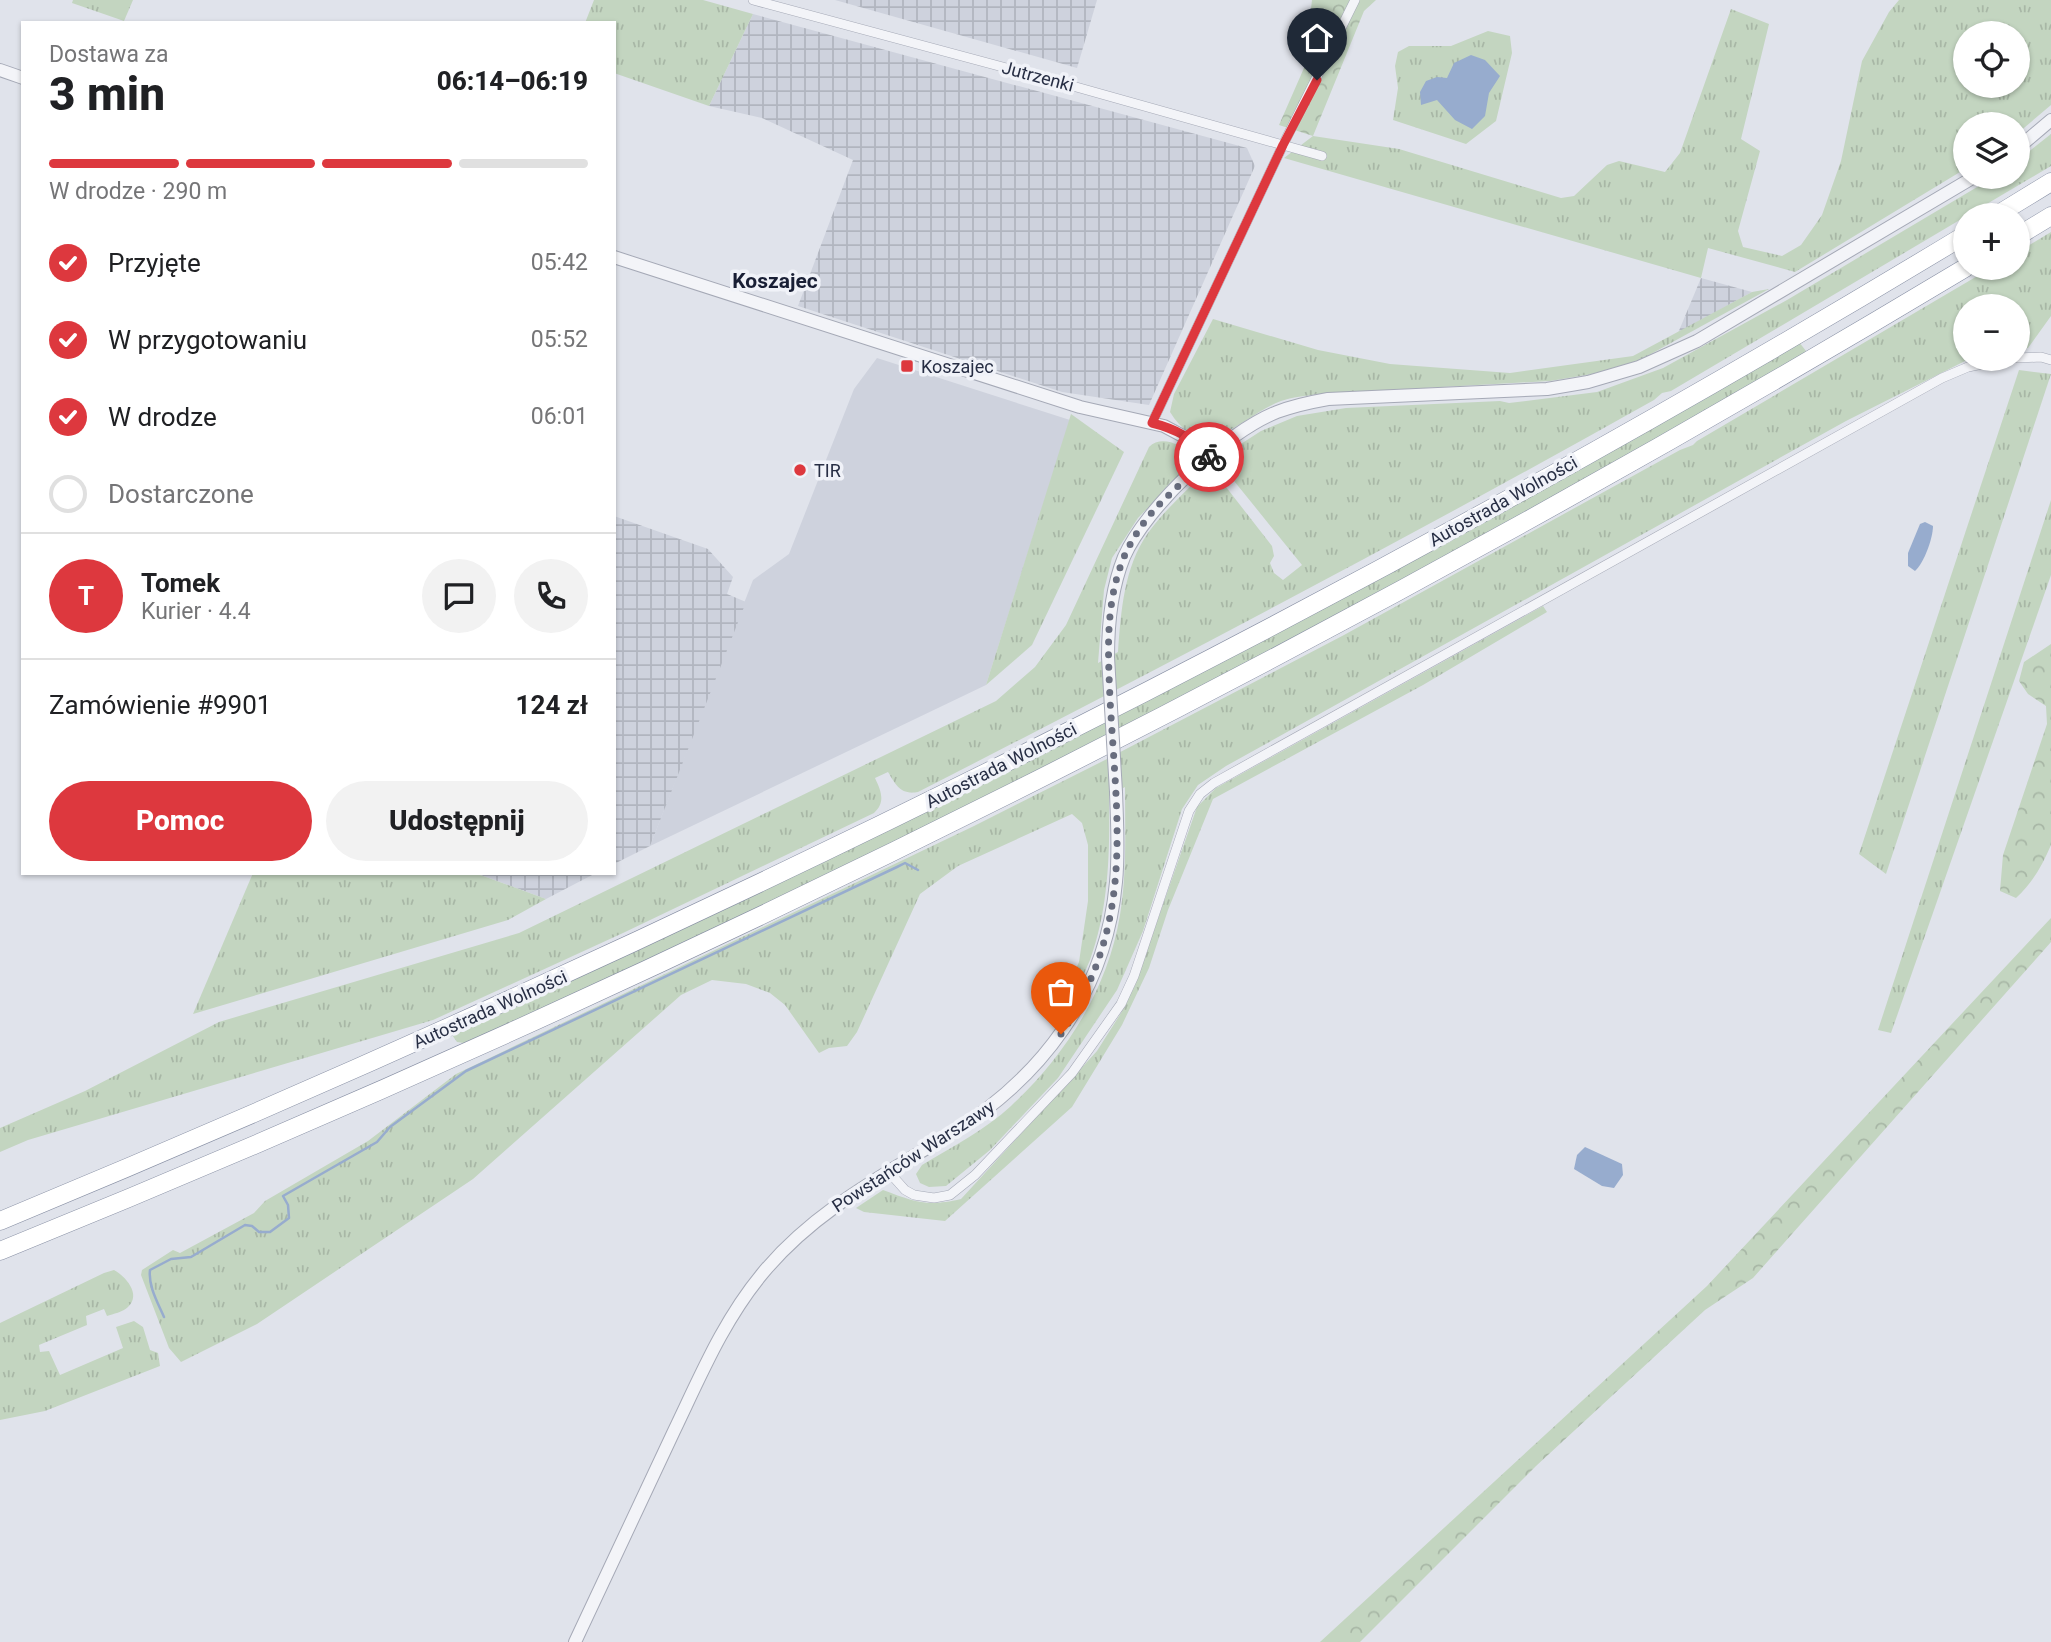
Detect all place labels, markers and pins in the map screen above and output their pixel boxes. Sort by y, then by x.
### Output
pin [1287,8,1347,80]
place label: Koszajec [921,356,994,377]
marker: Koszajec [899,358,915,374]
place label: TIR [814,460,841,481]
marker: TIR [792,462,808,478]
pin [1031,962,1091,1034]

